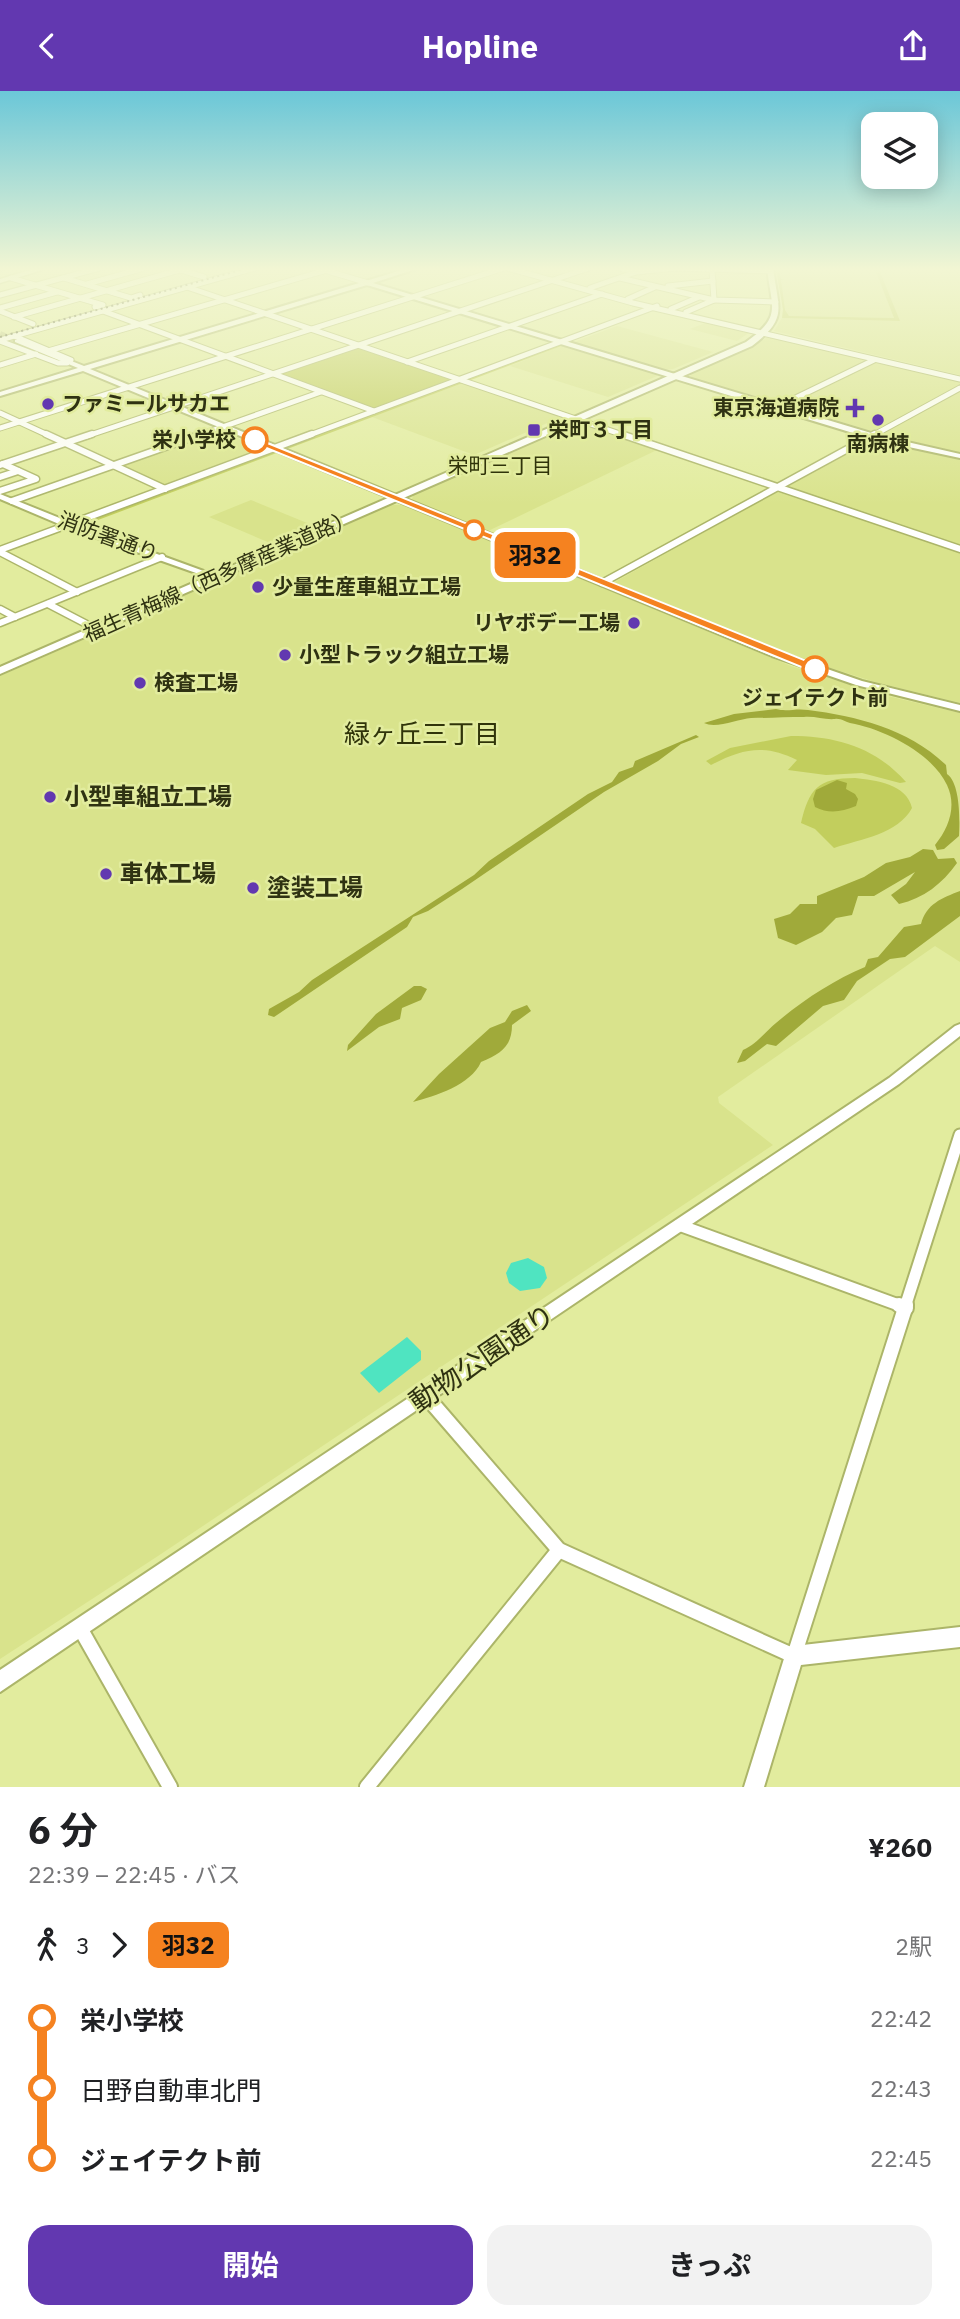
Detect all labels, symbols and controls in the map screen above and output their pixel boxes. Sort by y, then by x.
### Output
text: Hopline [422,25,538,67]
icon: back [28,27,66,65]
icon: share [894,27,932,65]
map controls [861,112,938,189]
button: layers [861,112,938,189]
place label: ファミールサカエ [62,389,230,417]
place label: 東京海道病院 [713,393,839,421]
marker: ファミールサカエ [40,396,56,412]
marker: 東京海道病院 [845,398,865,418]
marker: 南病棟 [870,412,886,428]
place label: 栄町３丁目 [548,415,653,443]
marker: 栄町３丁目 [526,422,542,438]
place label: 栄小学校 [152,425,236,453]
marker: 栄小学校 [242,427,268,453]
place label: 南病棟 [847,429,910,457]
district label: 栄町三丁目 [448,451,553,479]
street label: 福生青梅線（西多摩産業道路） [79,503,359,648]
street label: 消防署通り [54,505,162,567]
unlabelled marker [464,520,484,540]
line badge: 羽32 [495,532,575,578]
text: 羽32 [509,539,561,571]
place label: 少量生産車組立工場 [272,572,461,600]
marker: 少量生産車組立工場 [250,579,266,595]
place label: リヤボデー工場 [473,608,620,636]
marker: リヤボデー工場 [626,615,642,631]
place label: 小型トラック組立工場 [299,640,509,668]
marker: 小型トラック組立工場 [277,647,293,663]
marker: ジェイテクト前 [802,656,828,682]
place label: 検査工場 [154,668,238,696]
marker: 検査工場 [132,675,148,691]
place label: ジェイテクト前 [742,683,888,711]
district label: 緑ヶ丘三丁目 [344,716,500,750]
place label: 小型車組立工場 [64,780,232,812]
marker: 小型車組立工場 [42,789,58,805]
place label: 車体工場 [120,857,216,889]
marker: 車体工場 [98,866,114,882]
place label: 塗装工場 [267,871,363,903]
marker: 塗装工場 [245,880,261,896]
street label: 動物公園通り [402,1295,562,1420]
text: 6 分 [28,1805,98,1854]
text: ¥260 [868,1830,932,1864]
text: 22:39 – 22:45 · バス [28,1859,241,1889]
icon: walk [28,1926,66,1964]
icon: forward [100,1926,138,1964]
text: 羽32 [162,1929,215,1961]
text: 3 [76,1930,90,1960]
text: 2駅 [895,1931,932,1961]
text: 栄小学校 [80,2003,184,2037]
text: 22:42 [870,2003,932,2033]
text: 日野自動車北門 [80,2073,262,2107]
text: 22:43 [870,2073,932,2103]
text: ジェイテクト前 [80,2143,261,2177]
text: 22:45 [870,2143,932,2173]
button: 開始 [28,2225,473,2305]
button: きっぷ [487,2225,932,2305]

